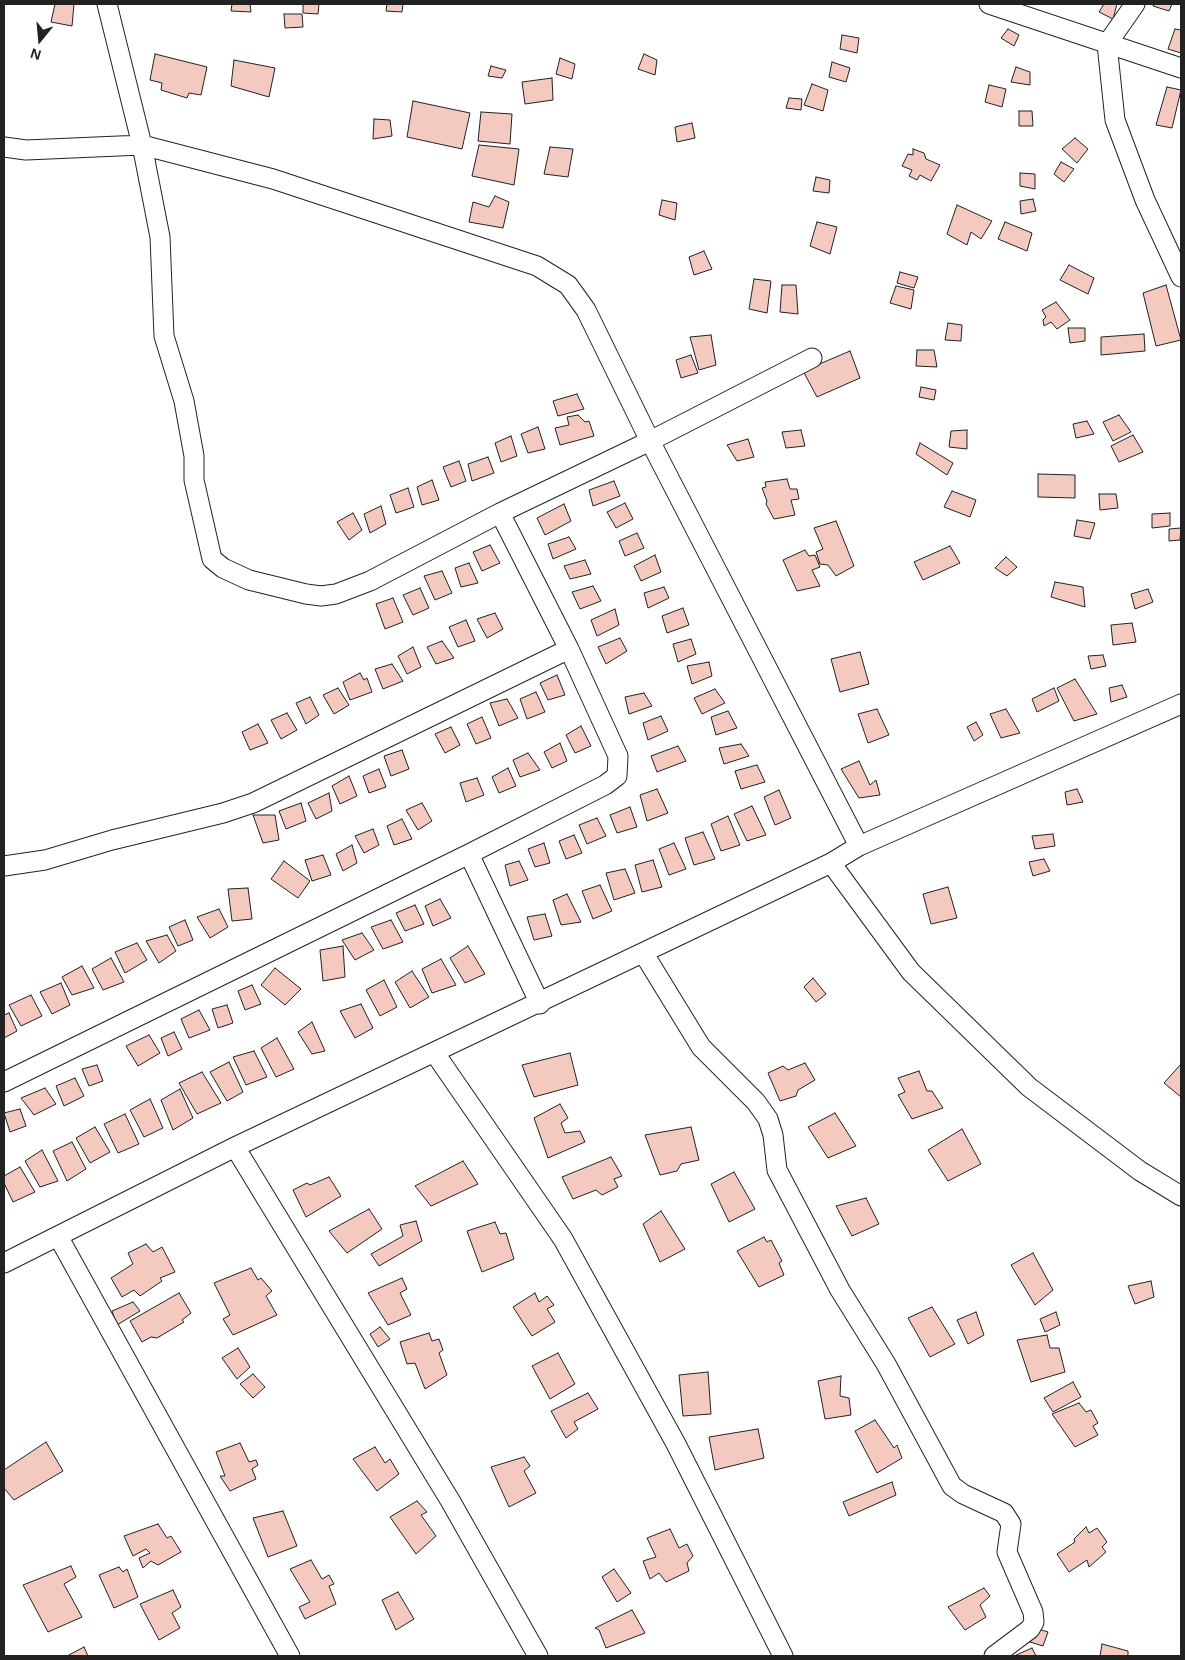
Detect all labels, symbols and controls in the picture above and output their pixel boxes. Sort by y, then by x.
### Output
north arrow [15,15,65,65]
text: N [28,45,43,63]

